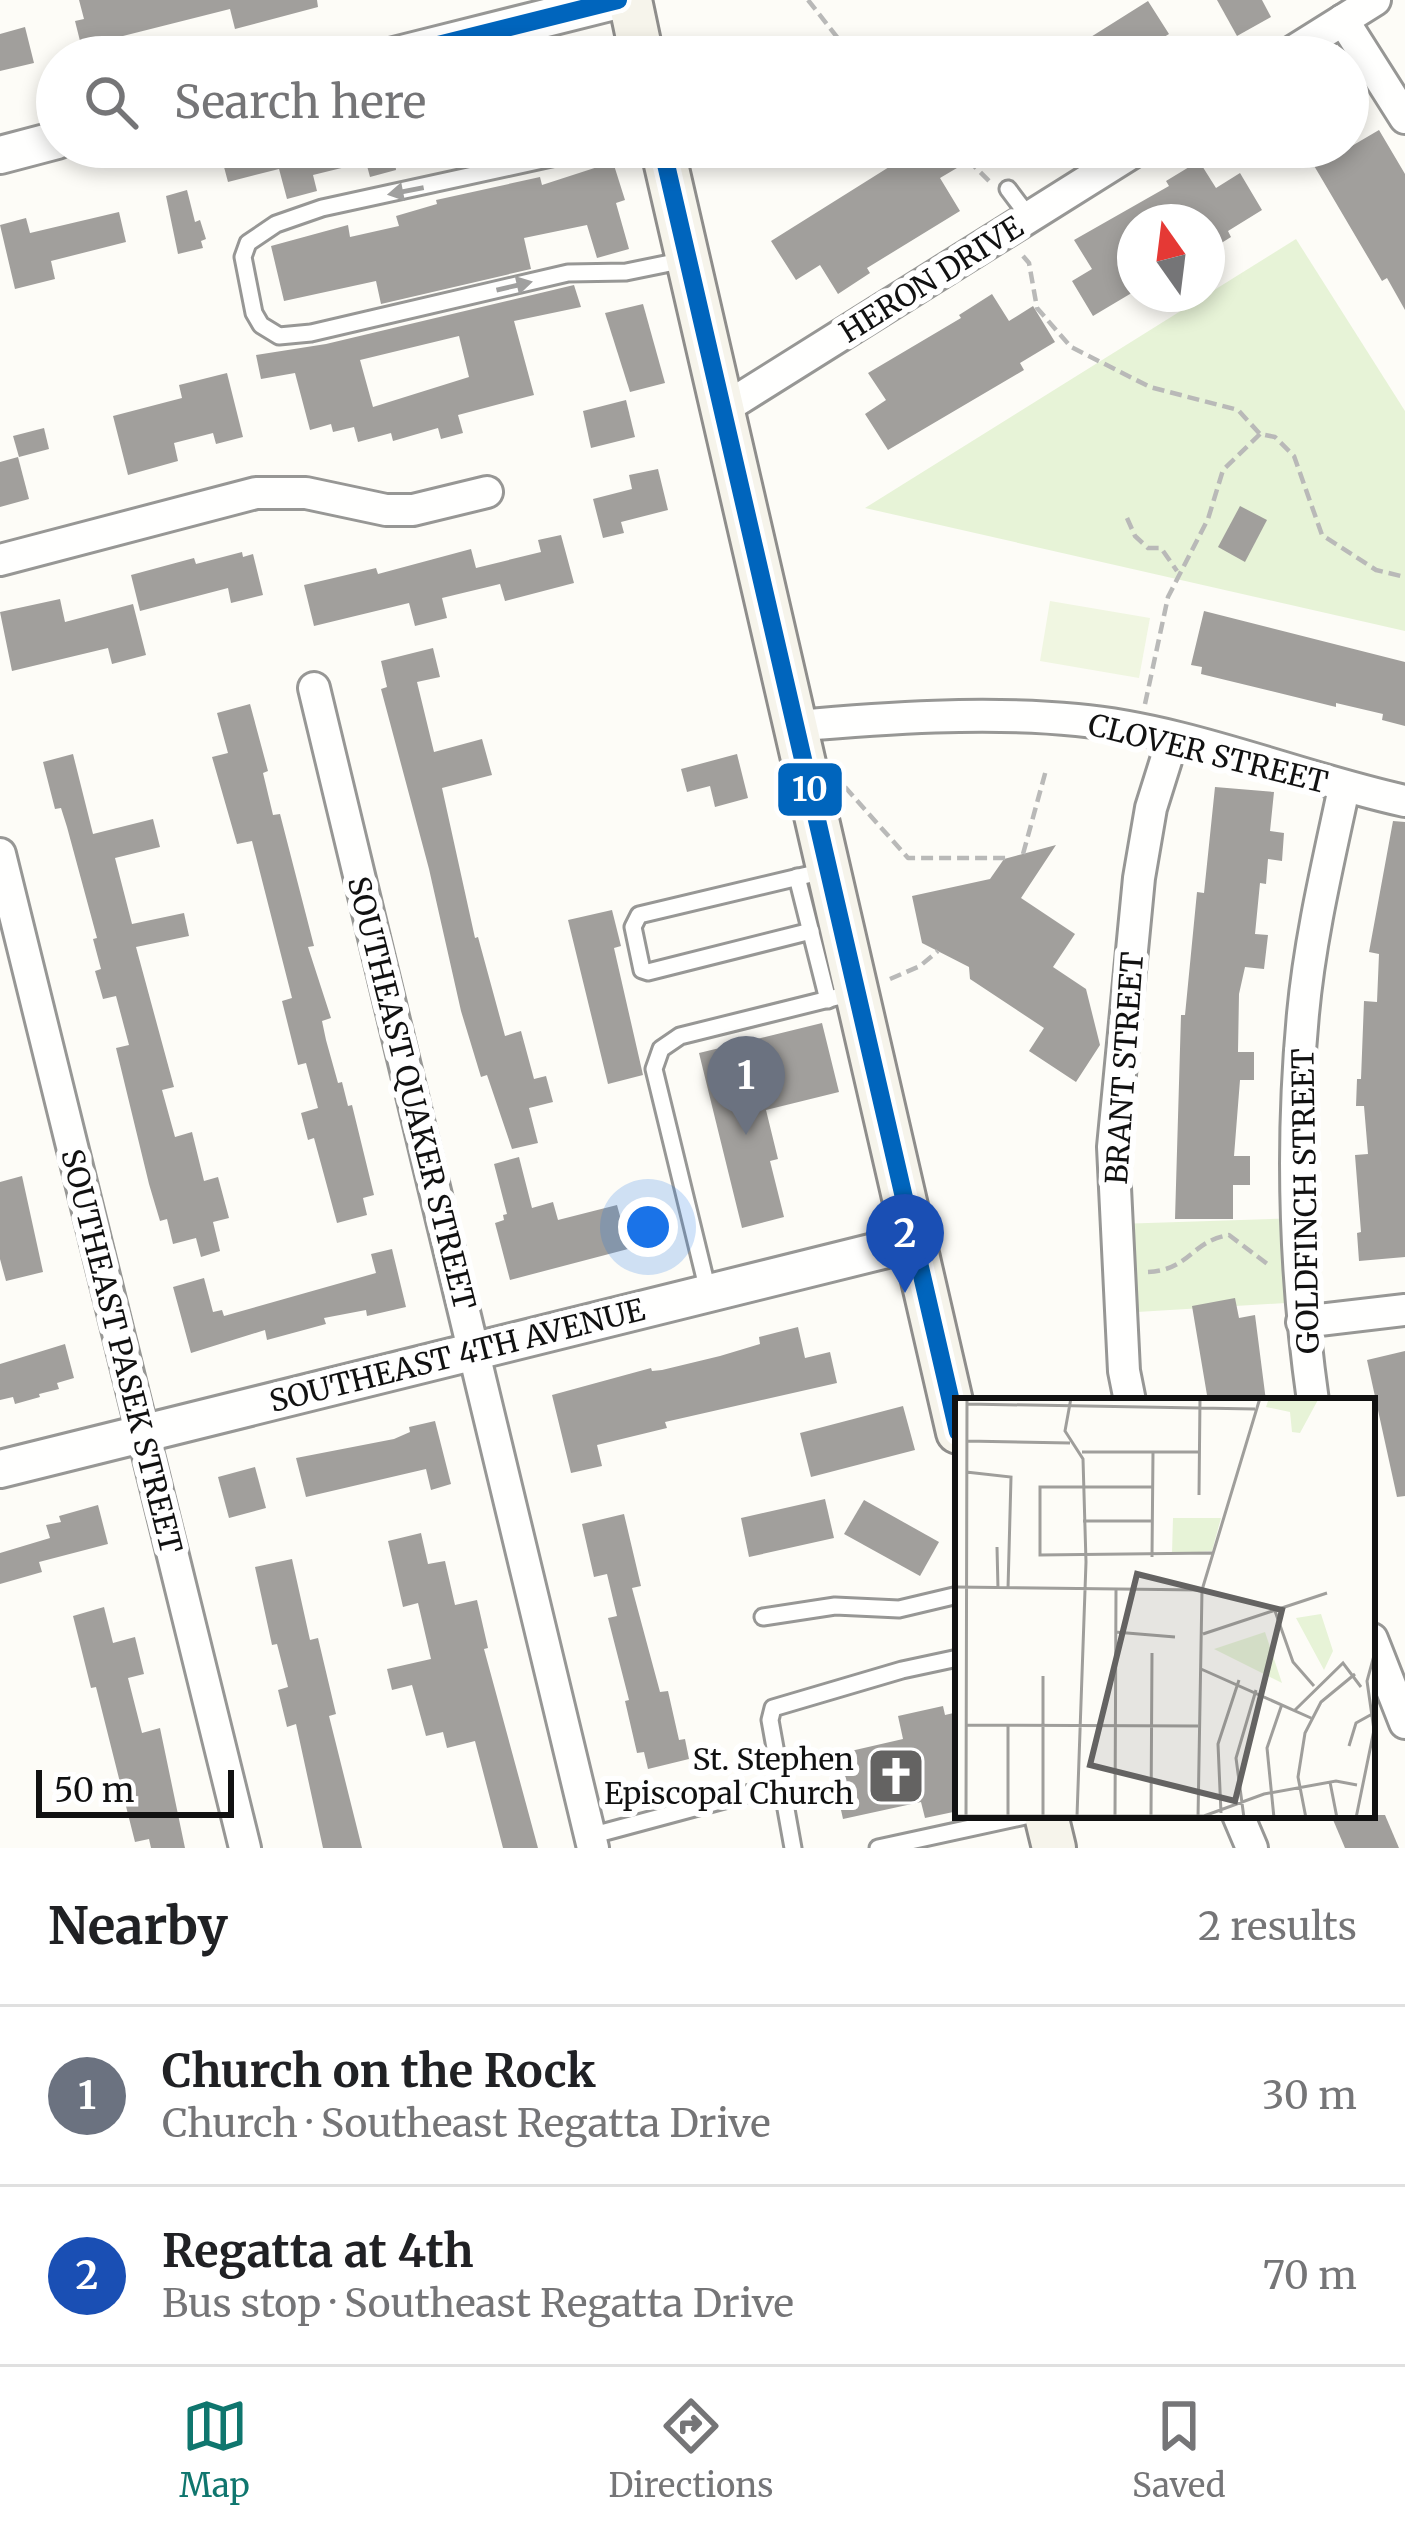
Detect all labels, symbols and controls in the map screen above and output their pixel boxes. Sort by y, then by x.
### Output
search box [36,36,1369,168]
icon: search [78,69,144,135]
text: Search here [174,74,426,130]
one-way arrow [387,182,425,201]
north arrow [1117,204,1225,312]
street label: HERON DRIVE [832,207,1030,351]
one-way arrow [495,275,533,294]
street label: CLOVER STREET [1084,705,1332,801]
line badge: 10 [776,761,844,818]
text: 10 [792,769,828,810]
street label: SOUTHEAST QUAKER STREET [340,872,484,1314]
street label: BRANT STREET [1097,950,1151,1185]
pin: 1 [707,1036,785,1135]
street label: GOLDFINCH STREET [1283,1048,1327,1354]
street label: SOUTHEAST PASEK STREET [53,1145,191,1557]
pin: 2 [866,1194,944,1293]
your location [618,1197,678,1257]
street label: SOUTHEAST 4TH AVENUE [266,1290,648,1420]
inset map [955,1398,1375,1818]
place label: St. Stephen Episcopal Church [604,1740,854,1812]
church icon: St. Stephen Episcopal Church [865,1745,927,1807]
scale bar [36,1764,234,1817]
text: 50 m [54,1770,135,1811]
text: Nearby [48,1894,228,1958]
text: 2 results [1198,1902,1357,1951]
text: Church on the Rock [162,2043,596,2099]
text: 1 [78,2071,96,2120]
text: 30 m [1262,2071,1357,2120]
text: Church · Southeast Regatta Drive [162,2099,771,2148]
text: Regatta at 4th [162,2223,474,2279]
text: 2 [76,2251,98,2300]
text: 70 m [1263,2251,1357,2300]
text: Bus stop · Southeast Regatta Drive [162,2279,794,2328]
tab: Map [179,2393,250,2506]
tab: Directions [608,2393,773,2506]
tab: Saved [1132,2393,1226,2506]

